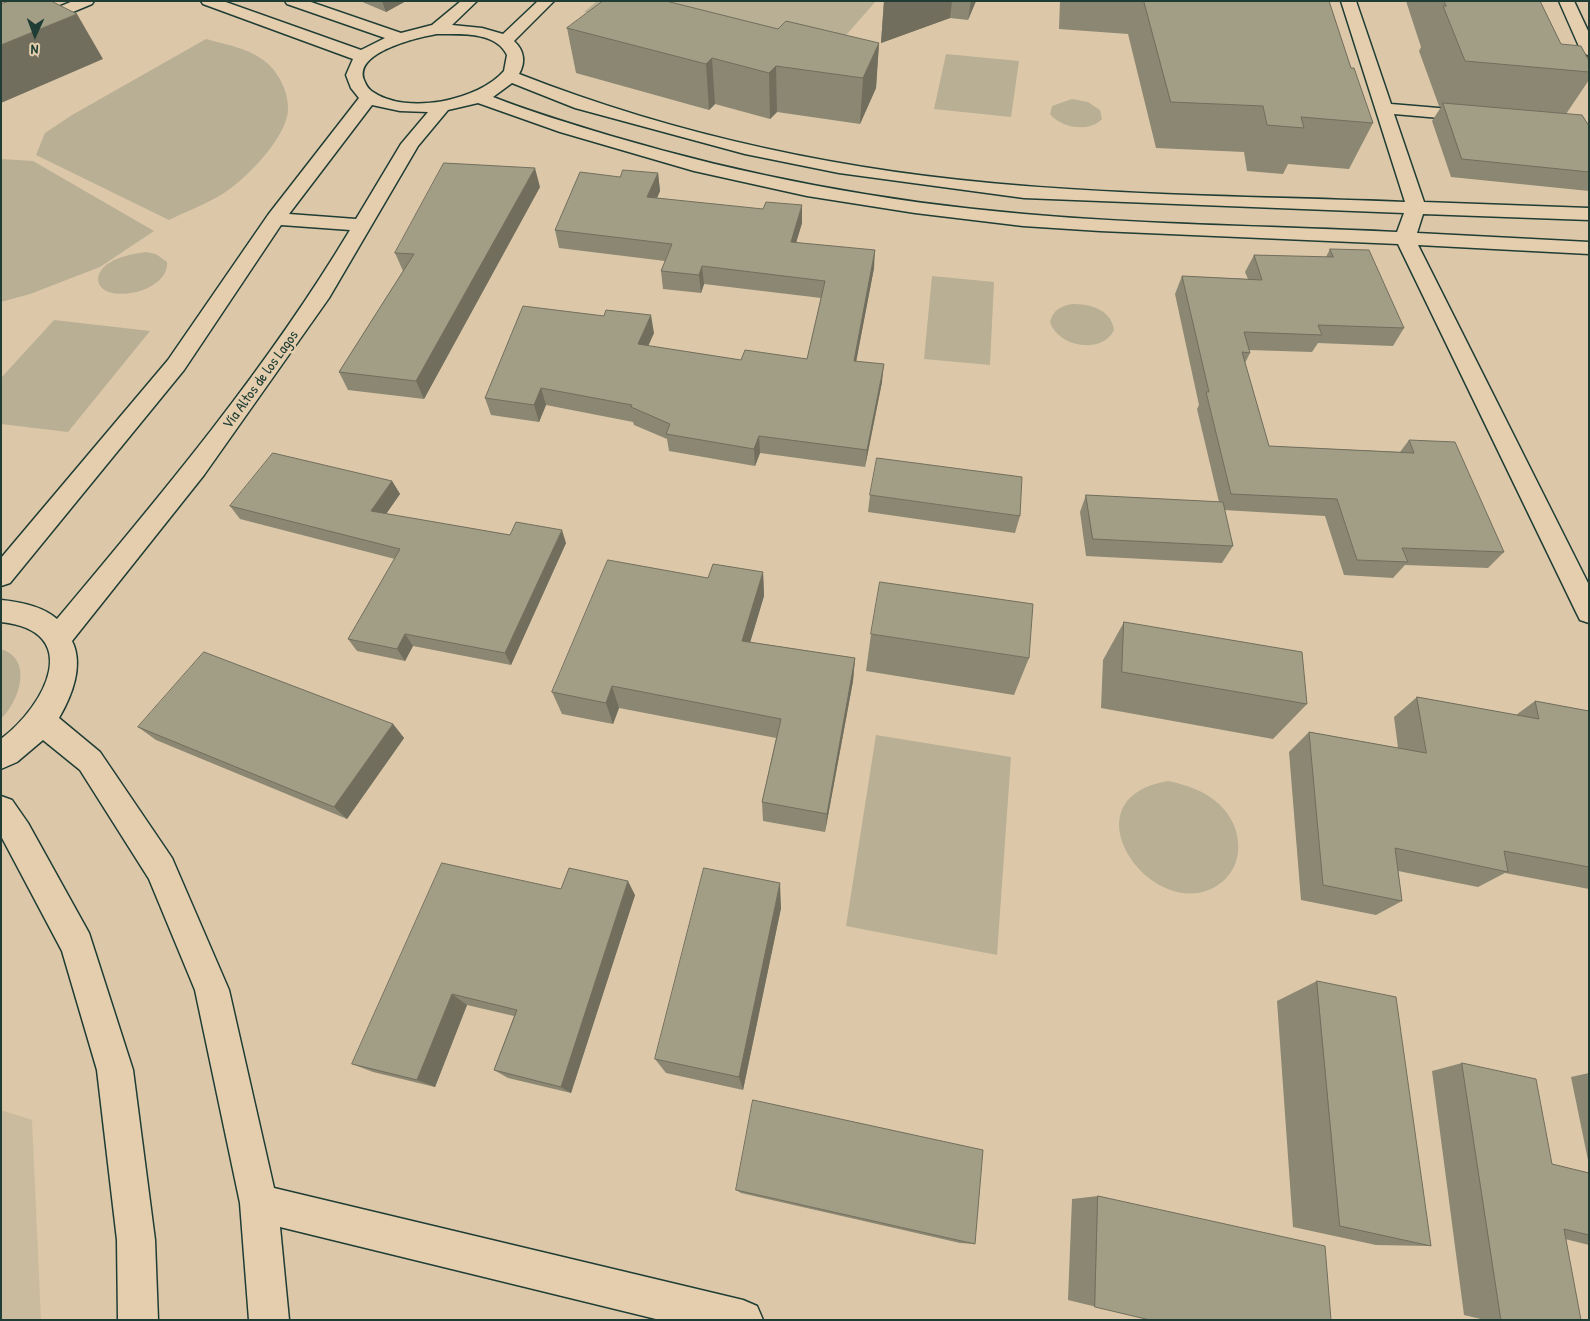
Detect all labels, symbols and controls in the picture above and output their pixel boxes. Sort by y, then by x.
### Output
north arrow [10,10,60,60]
text: N [30,41,39,60]
street label: Vía Altos de los Lagos [219,327,303,433]

